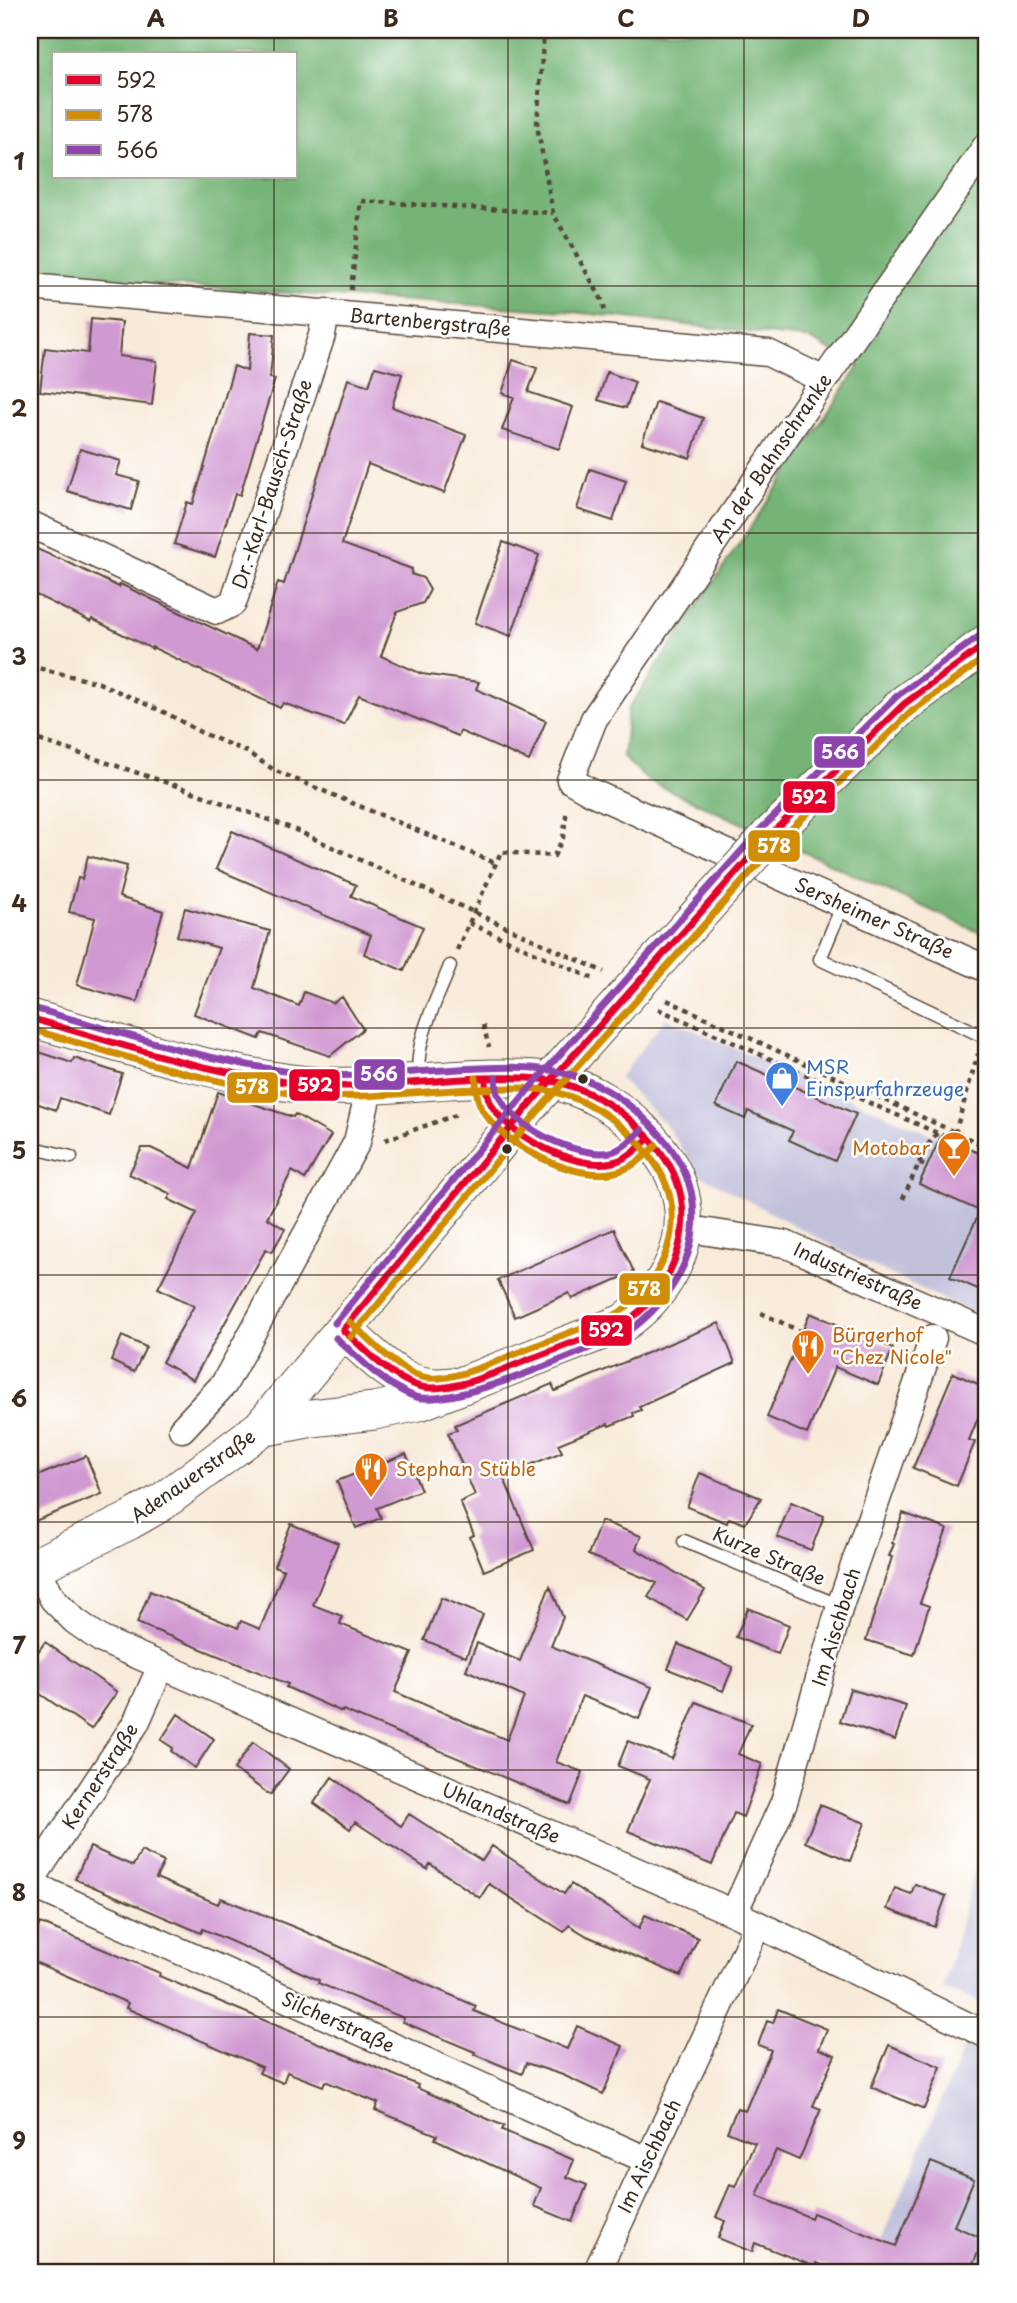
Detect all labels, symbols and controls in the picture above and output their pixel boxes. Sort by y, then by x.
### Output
text: A [147,0,165,35]
text: B [383,0,399,35]
text: C [617,0,635,35]
text: D [852,0,870,35]
legend [52,52,298,178]
text: 592 [116,63,156,95]
text: 578 [116,97,154,129]
text: 566 [116,133,158,165]
text: 1 [14,143,25,178]
street label: Bartenbergstraße [348,300,512,342]
street label: An der Bahnschranke [703,367,837,548]
street label: Dr.-Karl-Bausch-Straße [224,375,318,592]
text: 2 [11,390,27,425]
text: 3 [11,638,27,673]
line badge: 566 [813,735,866,769]
text: 566 [821,737,859,765]
line badge: 592 [782,780,836,814]
text: 592 [791,782,827,810]
line badge: 578 [747,829,801,863]
text: 578 [757,831,791,859]
street label: Sersheimer Straße [790,869,958,965]
text: 4 [11,885,27,920]
place label: MSR Einspurfahrzeuge [806,1052,964,1102]
line badge: 566 [353,1058,406,1091]
text: 566 [360,1059,398,1087]
shop icon: MSR Einspurfahrzeuge [763,1059,801,1108]
line badge: 592 [288,1068,341,1102]
text: 592 [297,1070,333,1098]
line badge: 578 [226,1071,279,1104]
text: 578 [235,1072,269,1100]
unlabelled marker [576,1072,590,1086]
bar icon: Motobar [935,1129,973,1178]
text: 5 [12,1132,26,1167]
place label: Motobar [852,1133,930,1161]
unlabelled marker [500,1142,514,1156]
street label: Industriestraße [790,1234,927,1316]
line badge: 578 [618,1272,671,1306]
text: 578 [627,1274,661,1302]
line badge: 592 [580,1314,633,1347]
text: 592 [588,1315,624,1343]
place label: Bürgerhof "Chez Nicole" [832,1320,952,1370]
restaurant icon: Bürgerhof "Chez Nicole" [789,1327,827,1376]
text: 6 [11,1380,27,1415]
street label: Adenauerstraße [124,1422,261,1529]
restaurant icon: Stephan Stüble [352,1450,390,1499]
place label: Stephan Stüble [396,1454,536,1482]
street label: Kurze Straße [709,1519,830,1591]
street label: Im Aischbach [804,1564,866,1690]
text: 7 [12,1627,26,1662]
street label: Kernerstraße [54,1717,144,1834]
street label: Uhlandstraße [438,1775,565,1850]
text: 8 [12,1874,26,1909]
street label: Silcherstraße [277,1984,399,2058]
street label: Im Aischbach [609,2094,687,2217]
text: 9 [12,2122,26,2157]

